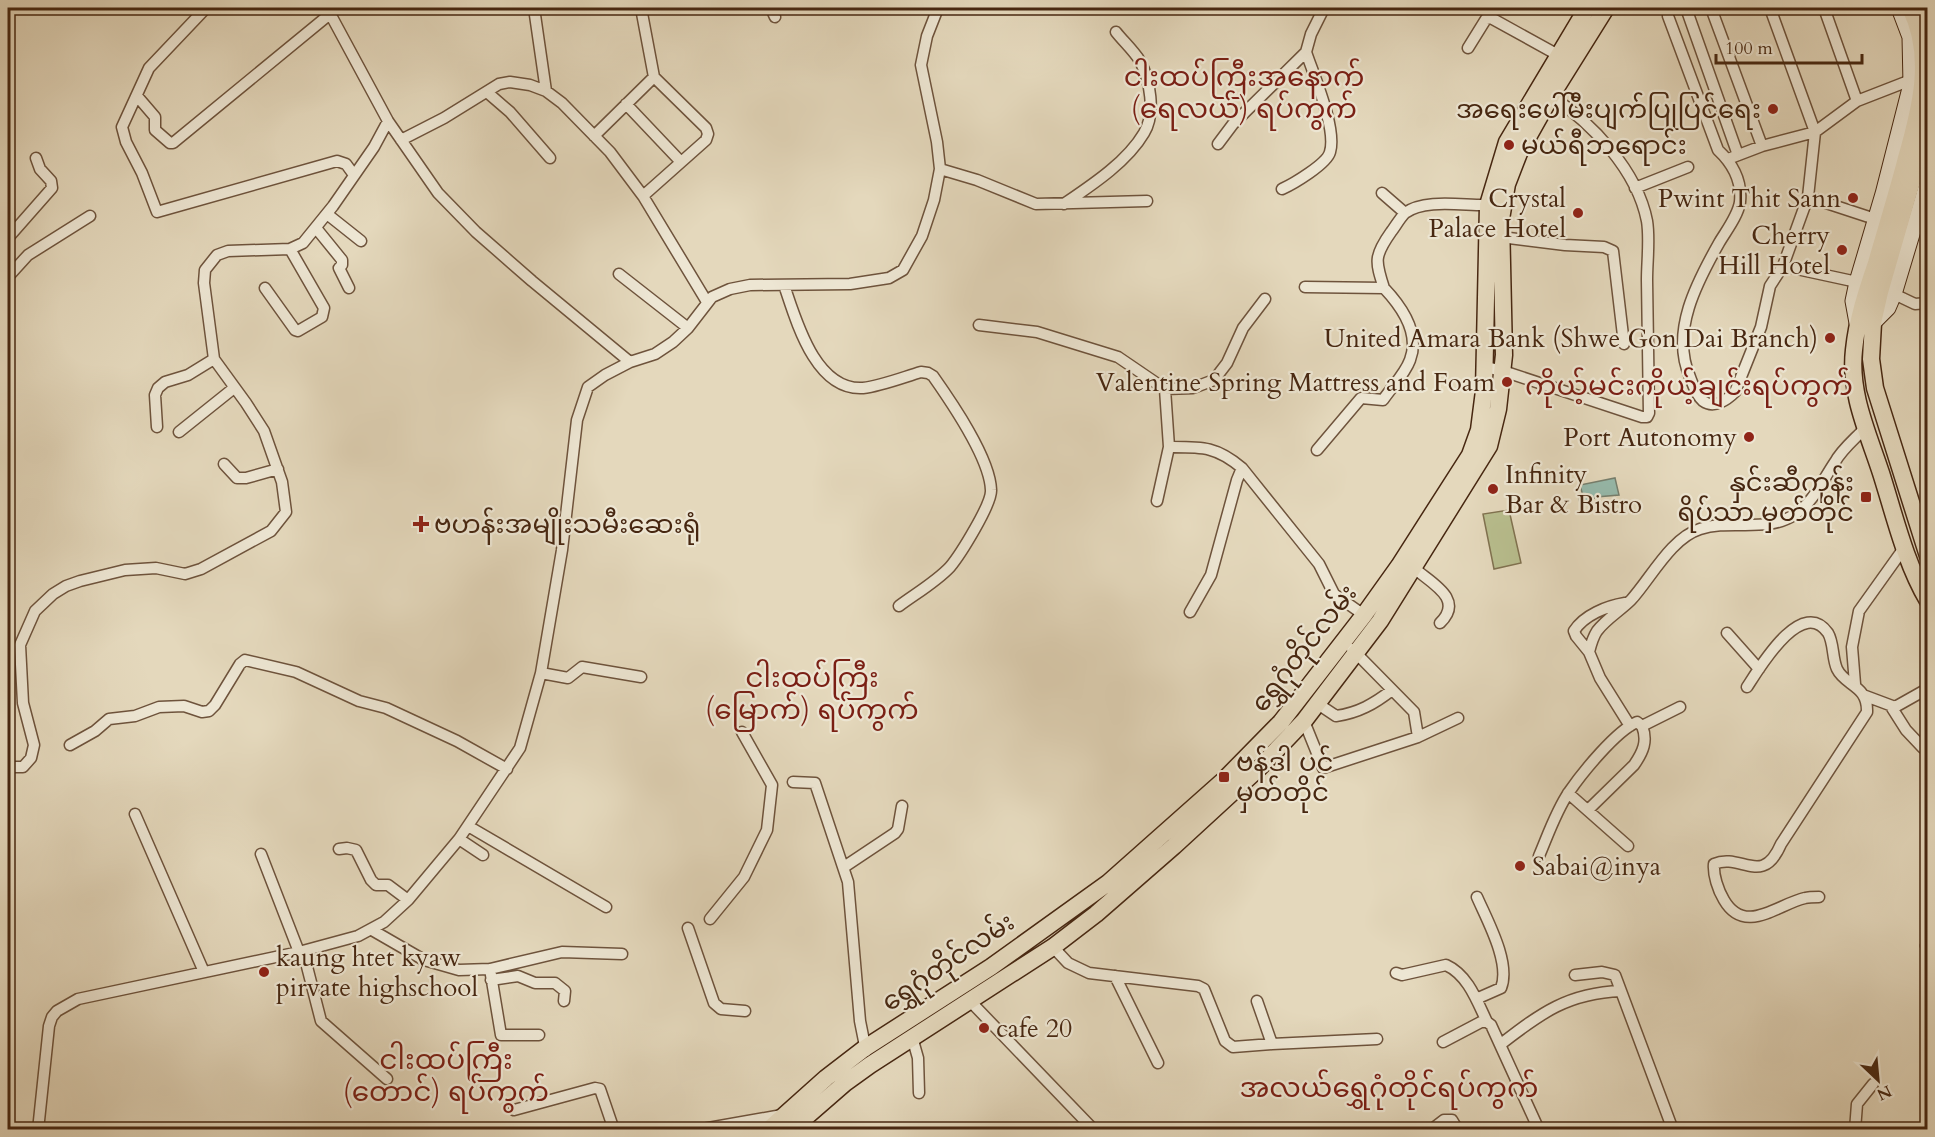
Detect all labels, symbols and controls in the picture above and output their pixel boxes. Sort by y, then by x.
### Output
scale bar [1716,27,1862,65]
text: 100 m [1725,36,1773,61]
district label: ငါးထပ်ကြီးအနောက် (ရေလယ်) ရပ်ကွက် [1124,58,1364,131]
place label: အရေးပေါ်မီးပျက်ပြုပြင်ရေး [1456,92,1761,130]
marker: အရေးပေါ်မီးပျက်ပြုပြင်ရေး [1766,102,1780,116]
place label: မယ်ရီဘရောင်း [1521,128,1687,166]
marker: မယ်ရီဘရောင်း [1502,138,1516,152]
place label: Crystal Palace Hotel [1428,181,1566,246]
place label: Pwint Thit Sann [1658,181,1841,216]
marker: Pwint Thit Sann [1846,191,1860,205]
marker: Crystal Palace Hotel [1571,206,1585,220]
place label: Cherry Hill Hotel [1718,218,1830,283]
marker: Cherry Hill Hotel [1835,243,1849,257]
place label: United Amara Bank (Shwe Gon Dai Branch) [1324,321,1818,356]
marker: United Amara Bank (Shwe Gon Dai Branch) [1823,331,1837,345]
place label: Valentine Spring Mattress and Foam [1096,365,1495,400]
district label: ကိုယ့်မင်းကိုယ့်ချင်းရပ်ကွက် [1525,367,1853,408]
marker: Valentine Spring Mattress and Foam [1500,375,1514,389]
place label: Port Autonomy [1563,420,1737,455]
marker: Port Autonomy [1742,430,1756,444]
place label: Infinity Bar & Bistro [1505,457,1642,522]
place label: နှင်းဆီကုန်း ရိပ်သာ မှတ်တိုင် [1677,465,1854,533]
marker: Infinity Bar & Bistro [1486,482,1500,496]
marker: နှင်းဆီကုန်း ရိပ်သာ မှတ်တိုင် [1859,490,1873,504]
place label: ဗဟန်းအမျိုးသမီးဆေးရုံ [434,507,700,545]
marker: ဗဟန်းအမျိုးသမီးဆေးရုံ [412,515,430,533]
street label: ရွှေဂုံတိုင်လမ်း [1243,577,1367,721]
district label: ငါးထပ်ကြီး (မြောက်) ရပ်ကွက် [705,659,919,732]
place label: ဗန်ဒါ ပင် မှတ်တိုင် [1236,745,1333,813]
marker: ဗန်ဒါ ပင် မှတ်တိုင် [1217,770,1231,784]
place label: Sabai@inya [1532,849,1661,884]
marker: Sabai@inya [1513,859,1527,873]
street label: ရွှေဂုံတိုင်လမ်း [875,905,1023,1022]
place label: kaung htet kyaw pirvate highschool [276,940,478,1005]
marker: kaung htet kyaw pirvate highschool [257,965,271,979]
place label: cafe 20 [996,1011,1072,1046]
marker: cafe 20 [977,1021,991,1035]
district label: ငါးထပ်ကြီး (တောင်) ရပ်ကွက် [343,1041,549,1114]
north arrow [1848,1050,1908,1110]
district label: အလယ်ရွှေဂုံတိုင်ရပ်ကွက် [1239,1069,1539,1110]
text: N [1873,1080,1895,1106]

